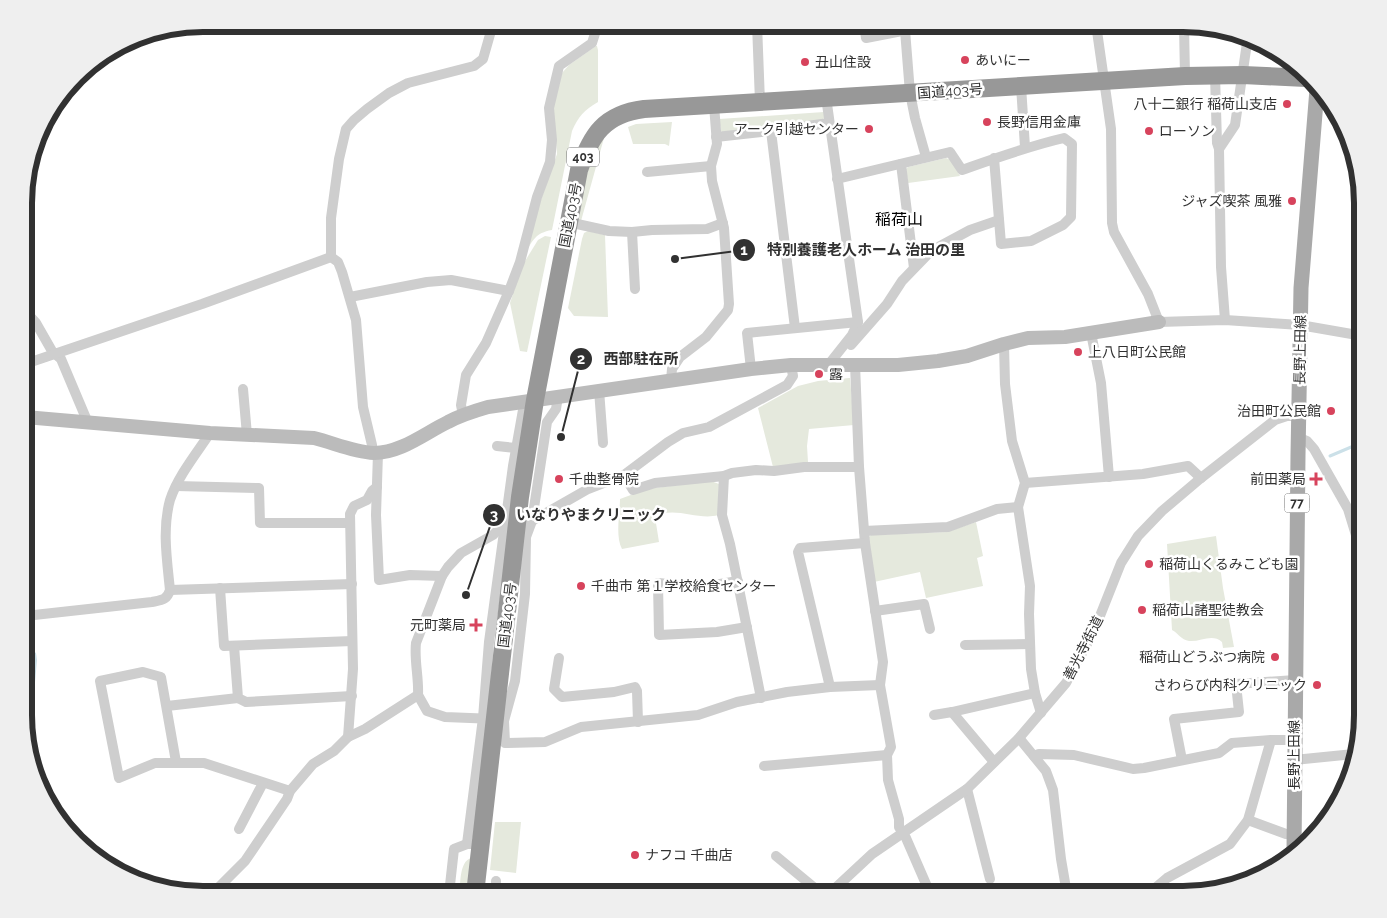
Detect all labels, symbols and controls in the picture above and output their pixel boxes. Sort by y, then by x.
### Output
place label: あいにー [975,52,1031,68]
place label: 丑山住設 [815,54,871,70]
marker: あいにー [959,54,971,66]
marker: 丑山住設 [799,56,811,68]
street label: 国道403号 [917,81,983,101]
place label: 八十二銀行 稲荷山支店 [1133,96,1277,112]
marker: 八十二銀行 稲荷山支店 [1281,98,1293,110]
place label: 長野信用金庫 [997,114,1081,130]
marker: 長野信用金庫 [981,116,993,128]
place label: アーク引越センター [734,121,859,137]
marker: アーク引越センター [863,123,875,135]
place label: ローソン [1159,123,1215,139]
marker: ローソン [1143,125,1155,137]
road number: 403 [567,148,599,166]
street label: 国道403号 [556,181,584,249]
place label: ジャズ喫茶 風雅 [1181,193,1282,209]
marker: ジャズ喫茶 風雅 [1286,195,1298,207]
district label: 稲荷山 [875,210,923,229]
callout: 特別養護老人ホーム 治田の里 [732,235,975,265]
text: 1 [740,241,748,259]
text: 特別養護老人ホーム 治田の里 [767,241,965,259]
street label: 長野上田線 [1291,315,1309,385]
callout: 西部駐在所 [568,344,688,374]
place label: 上八日町公民館 [1088,344,1186,360]
marker: 上八日町公民館 [1072,346,1084,358]
text: 2 [577,350,585,368]
text: 西部駐在所 [603,350,679,368]
place label: 露 [829,366,843,382]
marker: 露 [813,368,825,380]
place label: 治田町公民館 [1237,403,1321,419]
marker: 治田町公民館 [1325,405,1337,417]
place label: 千曲整骨院 [569,471,639,487]
place label: 前田薬局 [1250,471,1306,487]
marker: 千曲整骨院 [553,473,565,485]
marker: 前田薬局 [1310,473,1322,485]
road number: 77 [1284,493,1310,512]
callout: いなりやまクリニック [481,500,676,530]
text: 3 [490,506,498,524]
text: いなりやまクリニック [516,506,666,524]
place label: 稲荷山くるみこども園 [1159,556,1299,572]
marker: 稲荷山くるみこども園 [1143,558,1155,570]
place label: 千曲市 第１学校給食センター [591,578,777,594]
marker: 千曲市 第１学校給食センター [575,580,587,592]
street label: 国道403号 [495,581,519,649]
place label: 稲荷山諸聖徒教会 [1152,602,1264,618]
marker: 稲荷山諸聖徒教会 [1136,604,1148,616]
street label: 善光寺街道 [1060,613,1106,683]
place label: 元町薬局 [410,617,466,633]
marker: 元町薬局 [470,619,482,631]
place label: 稲荷山どうぶつ病院 [1139,649,1265,665]
marker: 稲荷山どうぶつ病院 [1269,651,1281,663]
place label: さわらび内科クリニック [1153,677,1307,693]
marker: さわらび内科クリニック [1311,679,1323,691]
street label: 長野上田線 [1286,720,1302,790]
place label: ナフコ 千曲店 [645,847,733,863]
marker: ナフコ 千曲店 [629,849,641,861]

